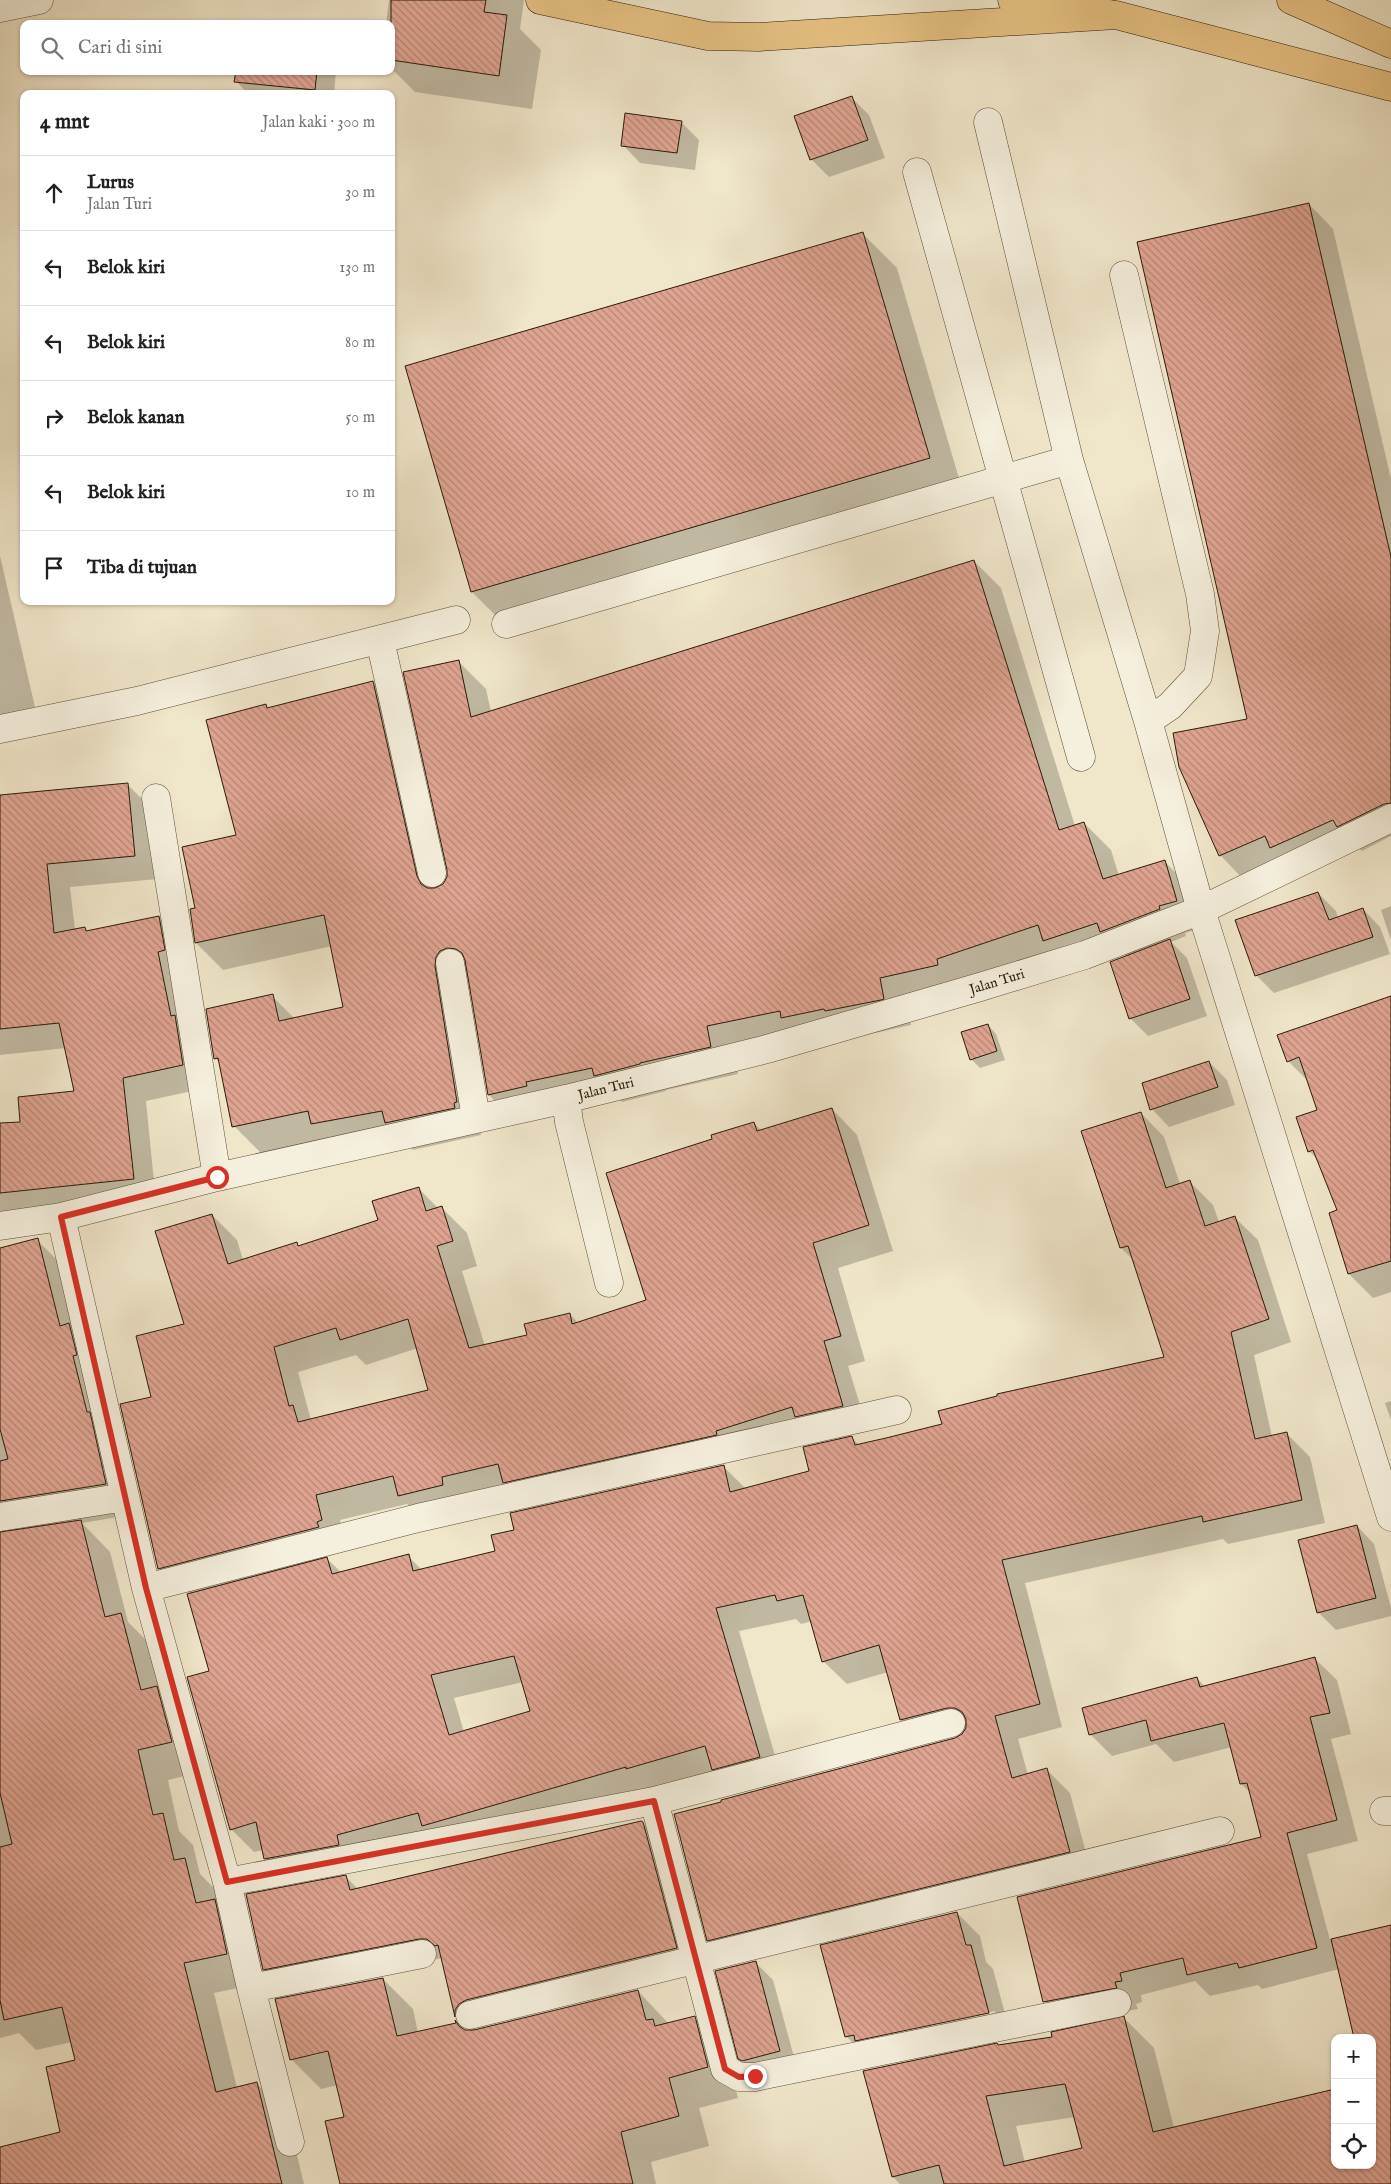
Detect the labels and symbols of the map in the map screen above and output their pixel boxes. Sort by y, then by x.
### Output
street label: Jalan Turi [965,965,1027,1000]
street label: Jalan Turi [574,1073,636,1105]
route start [206,1166,229,1189]
route end [744,2065,767,2088]

